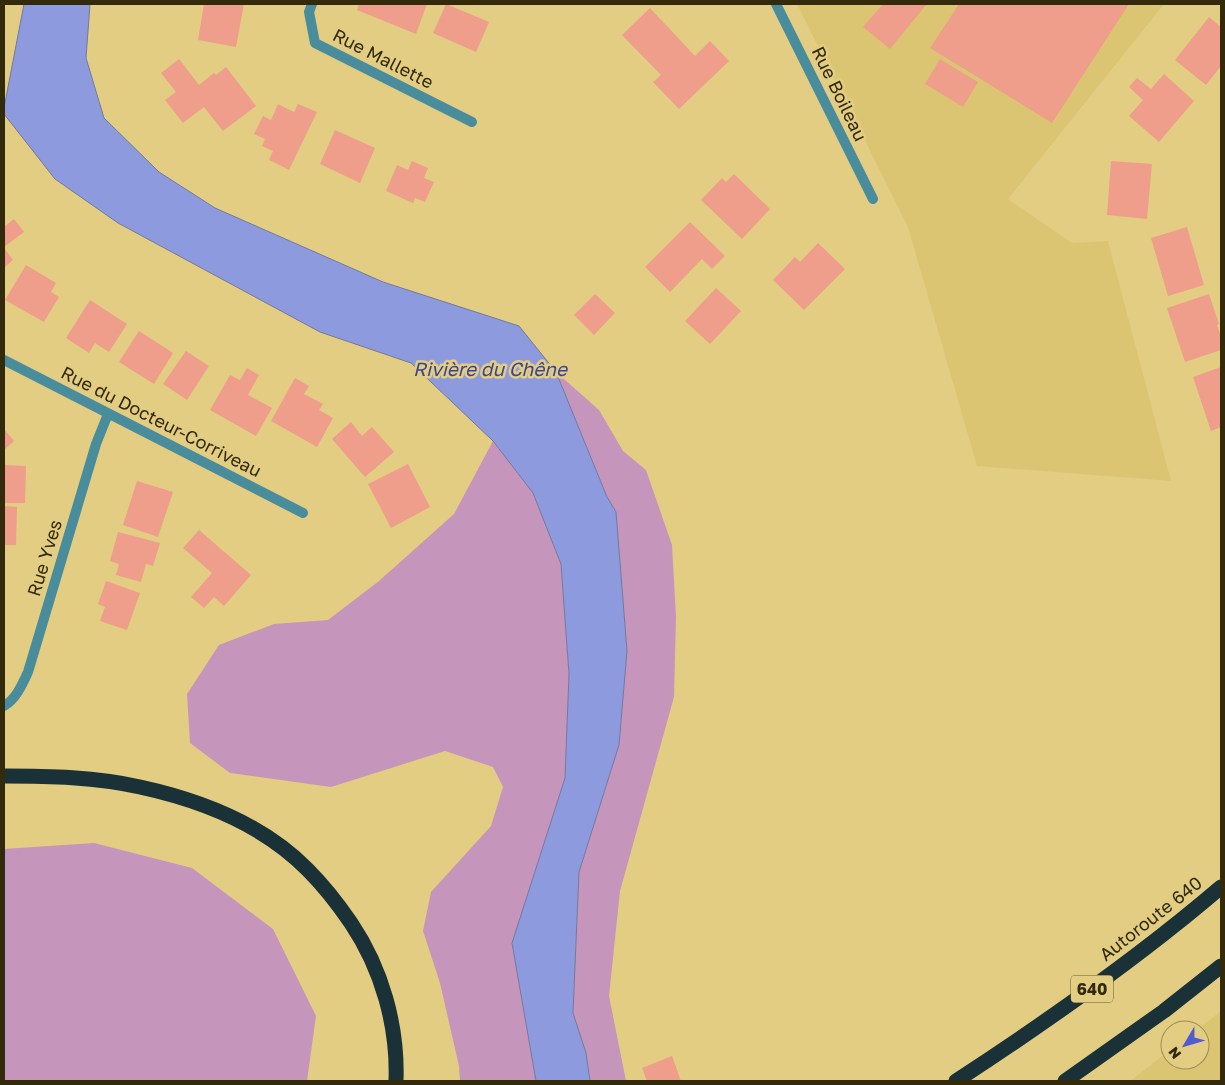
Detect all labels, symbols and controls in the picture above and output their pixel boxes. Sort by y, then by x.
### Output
street label: Rue Mallette [330,23,437,93]
street label: Rue Boileau [808,43,872,144]
water label: Rivière du Chêne [413,357,569,380]
street label: Rue du Docteur-Corriveau [58,361,265,481]
street label: Rue Yves [22,517,66,599]
street label: Autoroute 640 [1095,871,1206,965]
road number: 640 [1071,976,1113,1002]
north arrow [1160,1020,1210,1070]
text: N [1164,1044,1184,1063]

